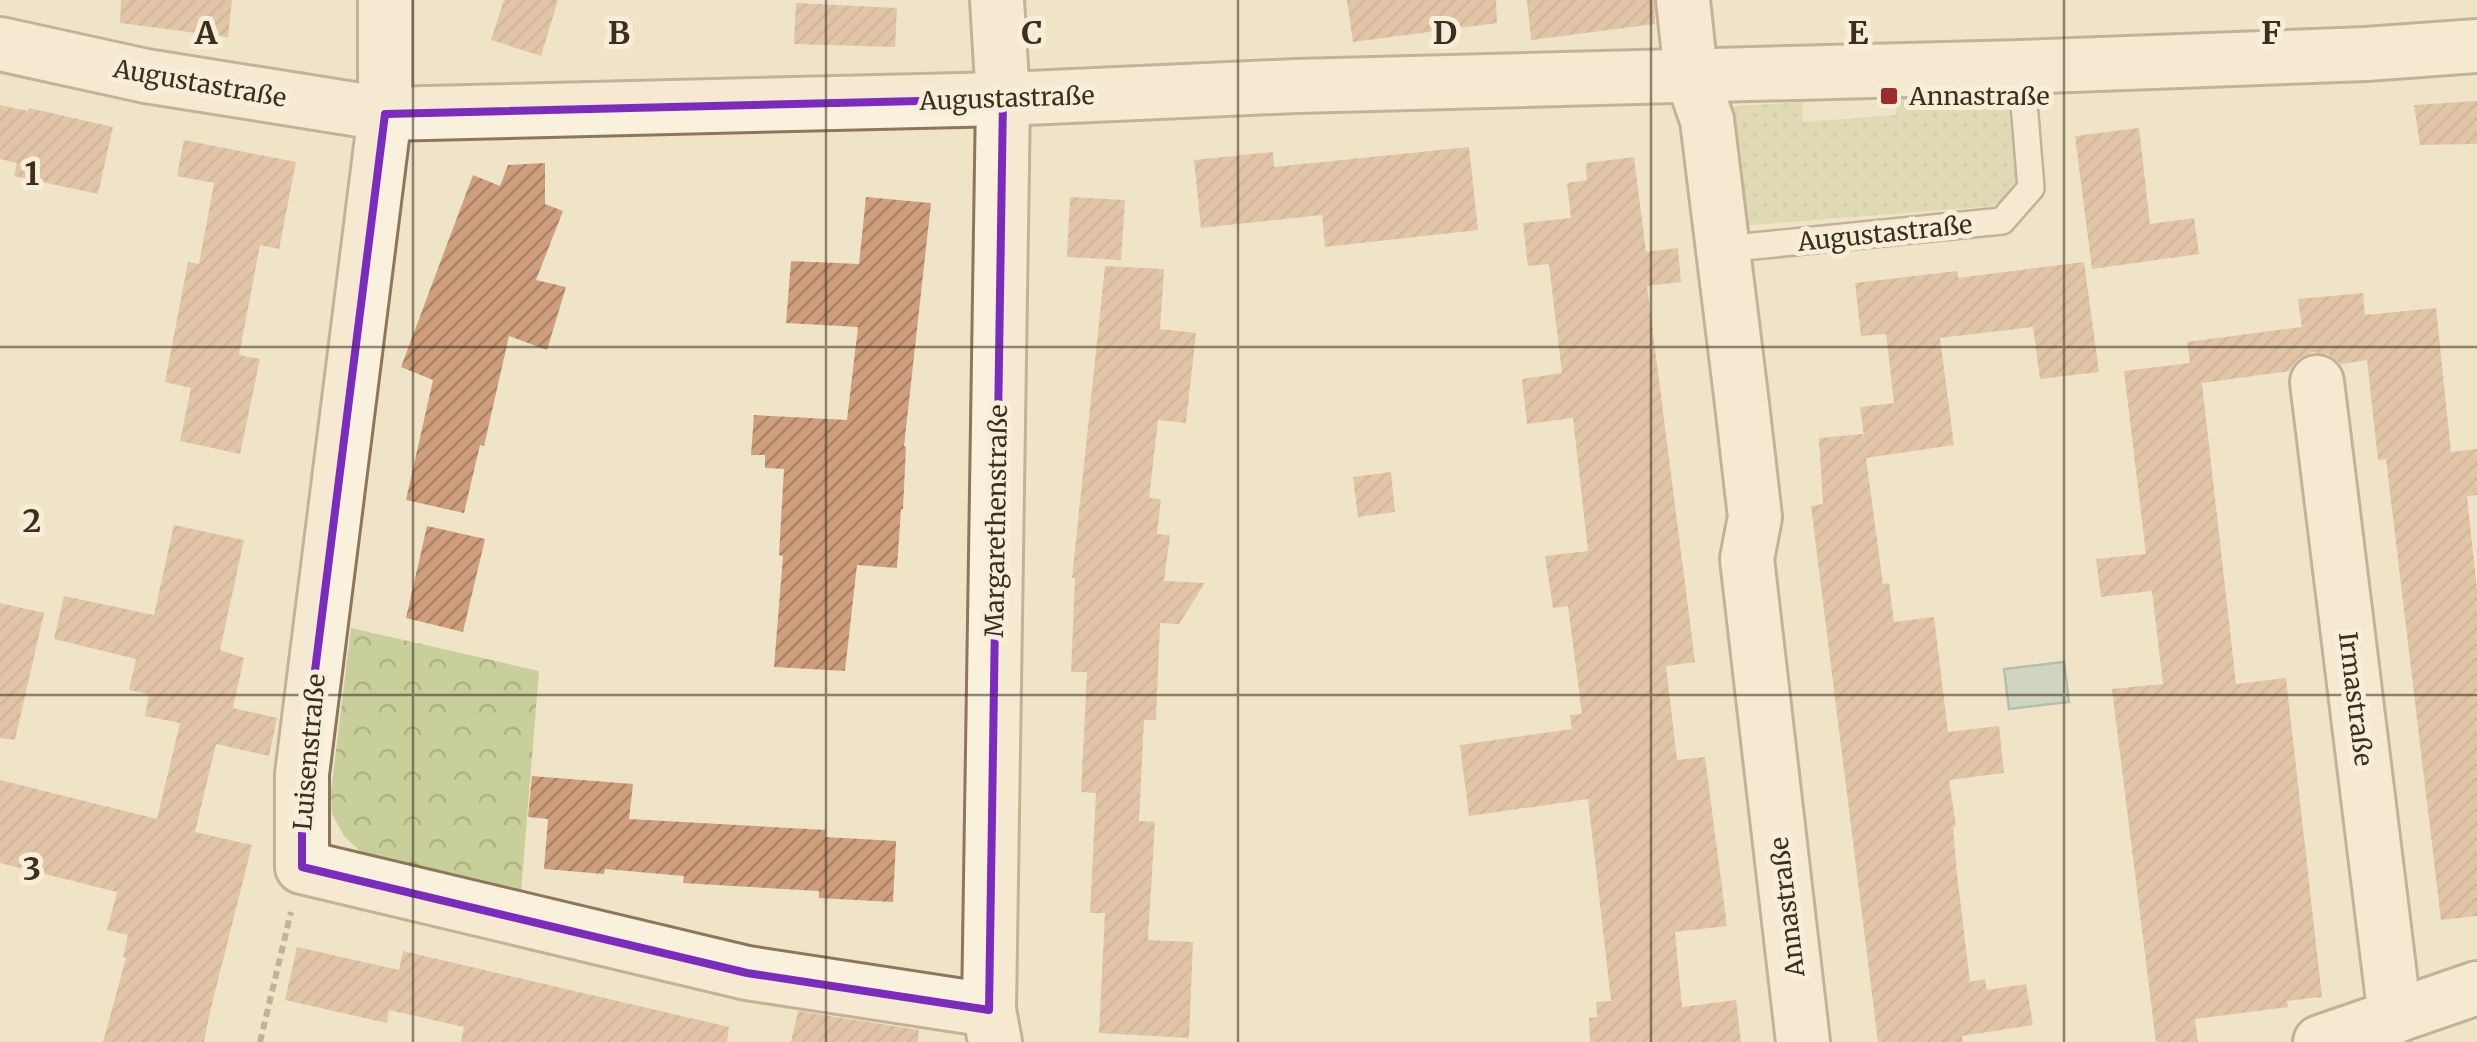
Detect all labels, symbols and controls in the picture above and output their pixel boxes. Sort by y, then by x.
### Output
text: A [194,13,219,53]
text: B [608,13,630,53]
text: C [1021,13,1043,53]
text: D [1433,13,1457,53]
text: E [1848,13,1869,53]
text: F [2261,13,2281,53]
street label: Augustastraße [110,52,289,114]
street label: Augustastraße [918,79,1095,117]
place label: Annastraße [1908,80,2050,112]
marker: Annastraße [1878,85,1900,107]
text: 1 [25,154,40,194]
street label: Augustastraße [1795,208,1974,258]
street label: Margarethenstraße [978,404,1014,638]
text: 2 [23,501,41,541]
street label: Irmastraße [2332,630,2380,768]
street label: Luisenstraße [286,672,332,832]
street label: Annastraße [1763,835,1812,980]
text: 3 [23,849,41,889]

